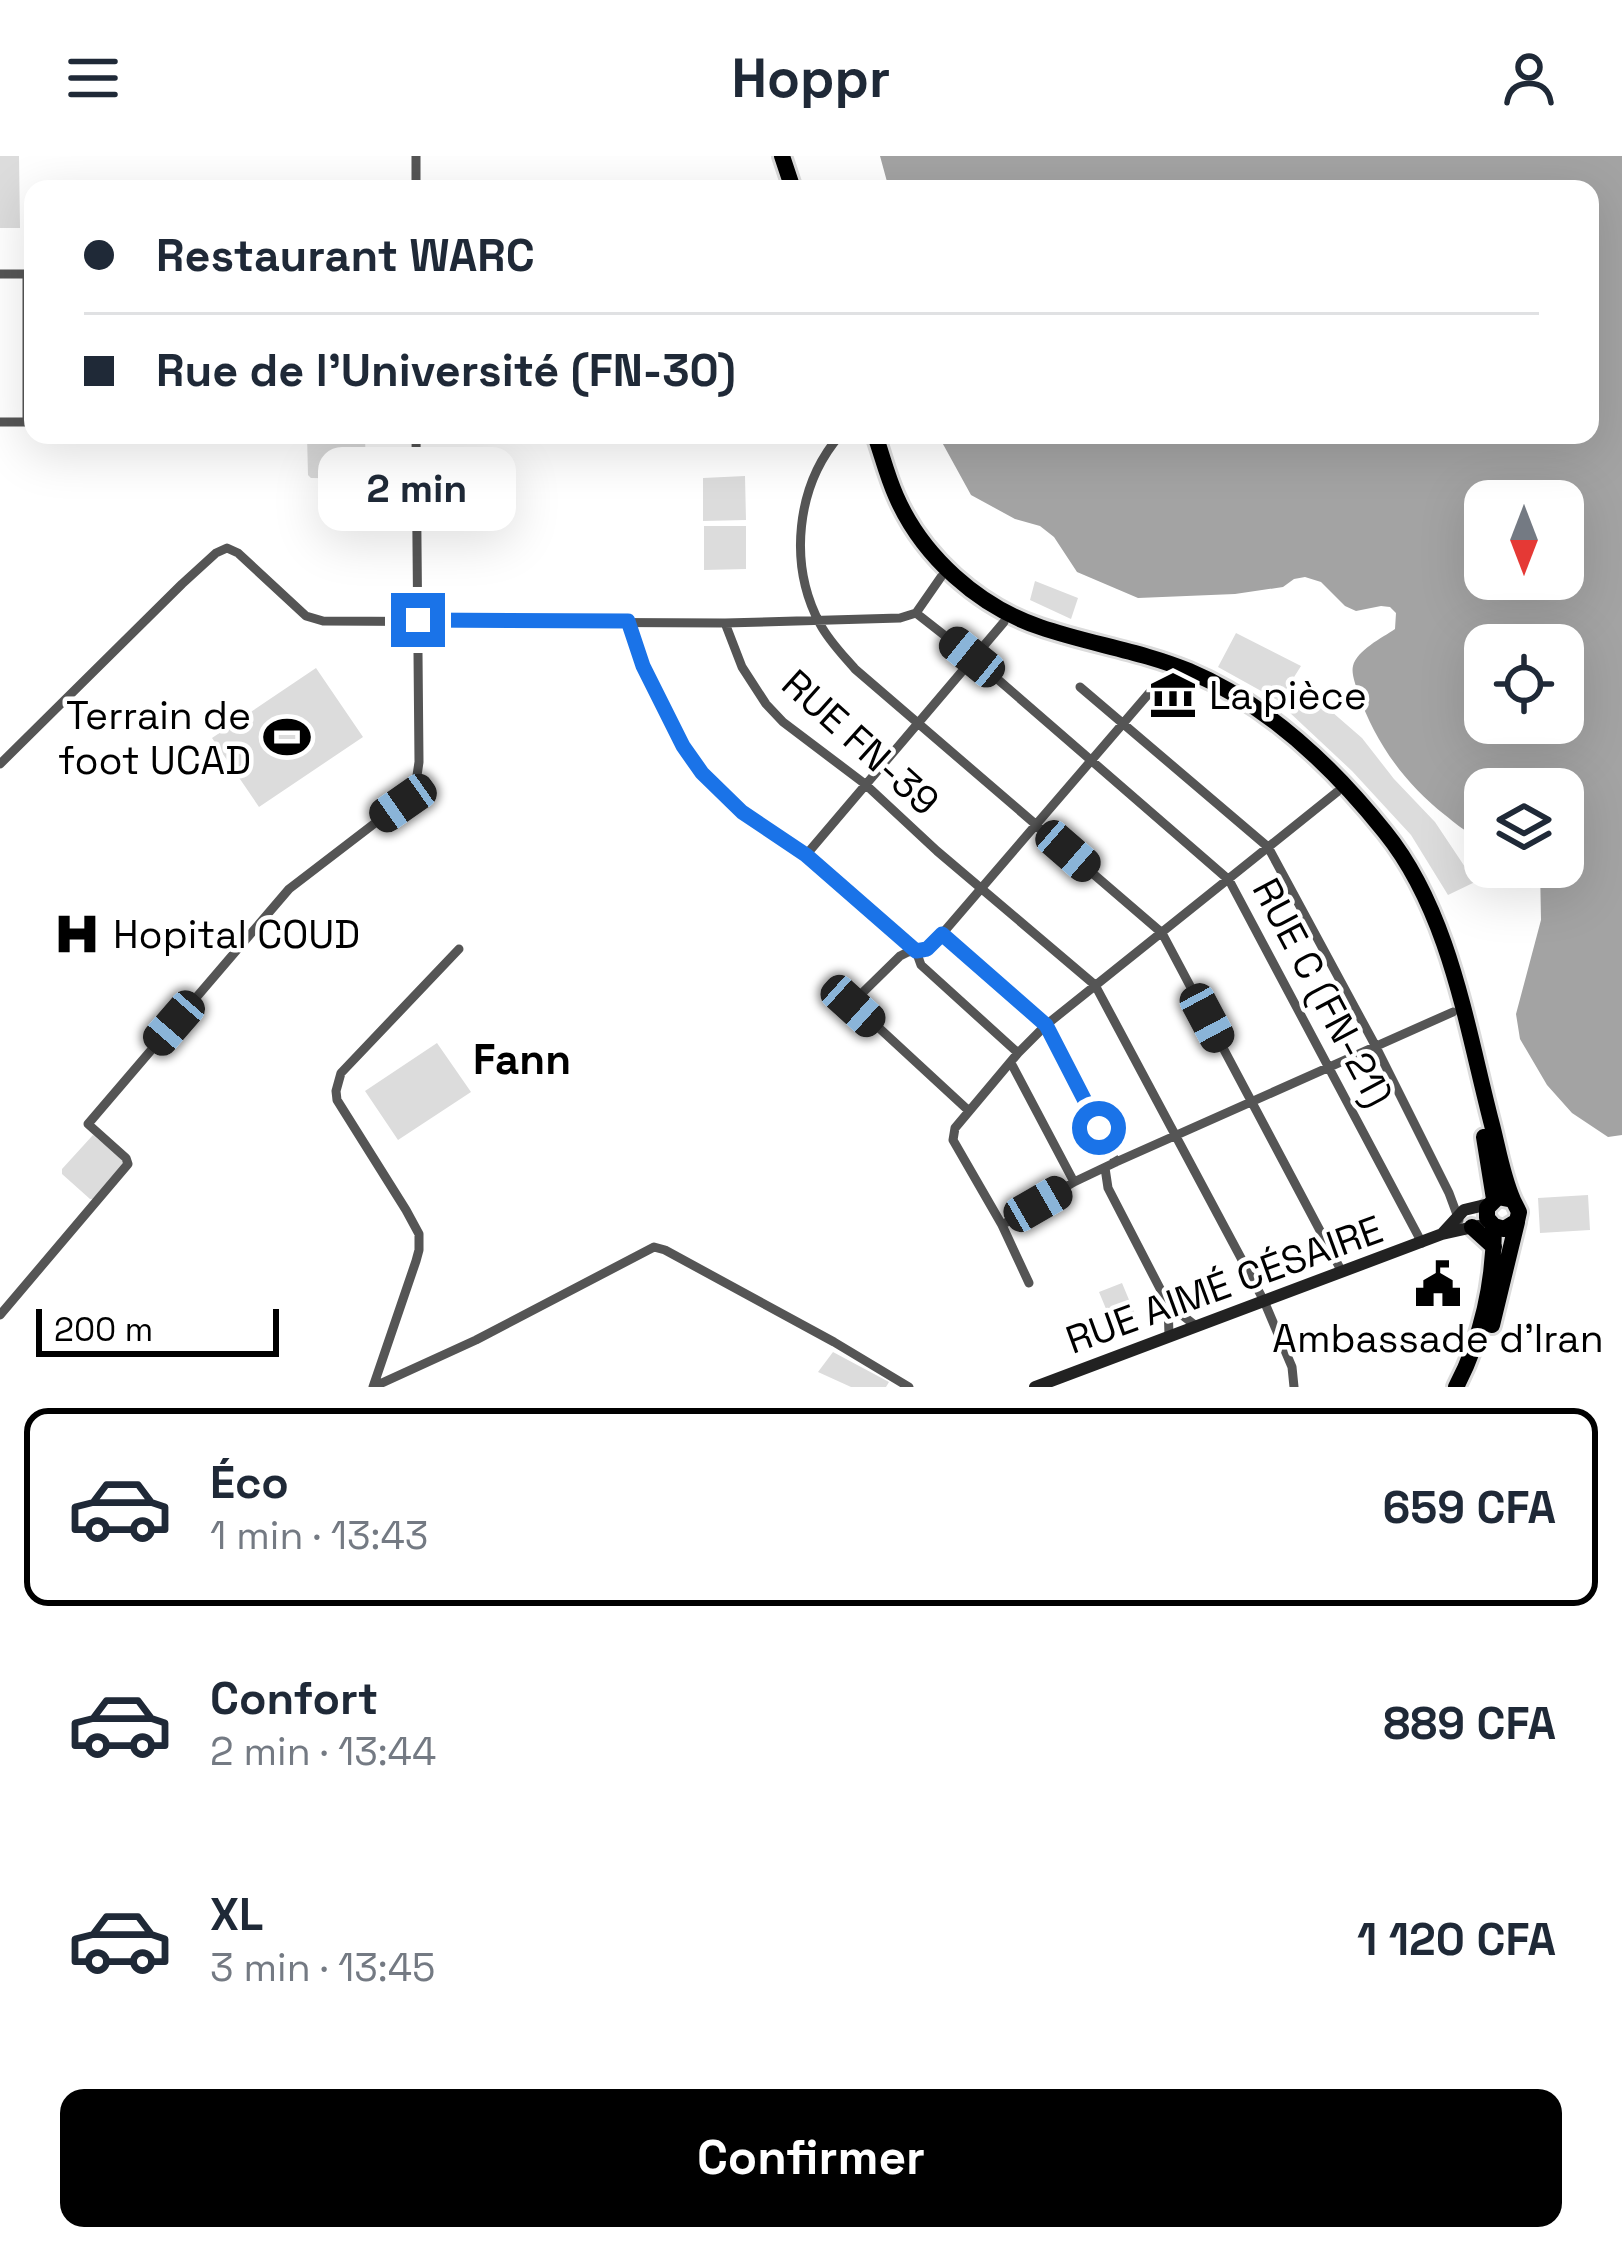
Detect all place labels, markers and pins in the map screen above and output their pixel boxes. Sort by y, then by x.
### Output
museum icon: La pièce [1148,670,1198,720]
place label: La pièce [1209,671,1367,720]
place label: Terrain de foot UCAD [58,691,251,785]
sports icon: Terrain de foot UCAD [262,712,312,762]
hospital icon: Hopital COUD [52,909,102,959]
place label: Hopital COUD [113,910,360,959]
public building icon: Ambassade d'Iran [1413,1259,1463,1309]
place label: Ambassade d'Iran [1272,1314,1604,1363]

